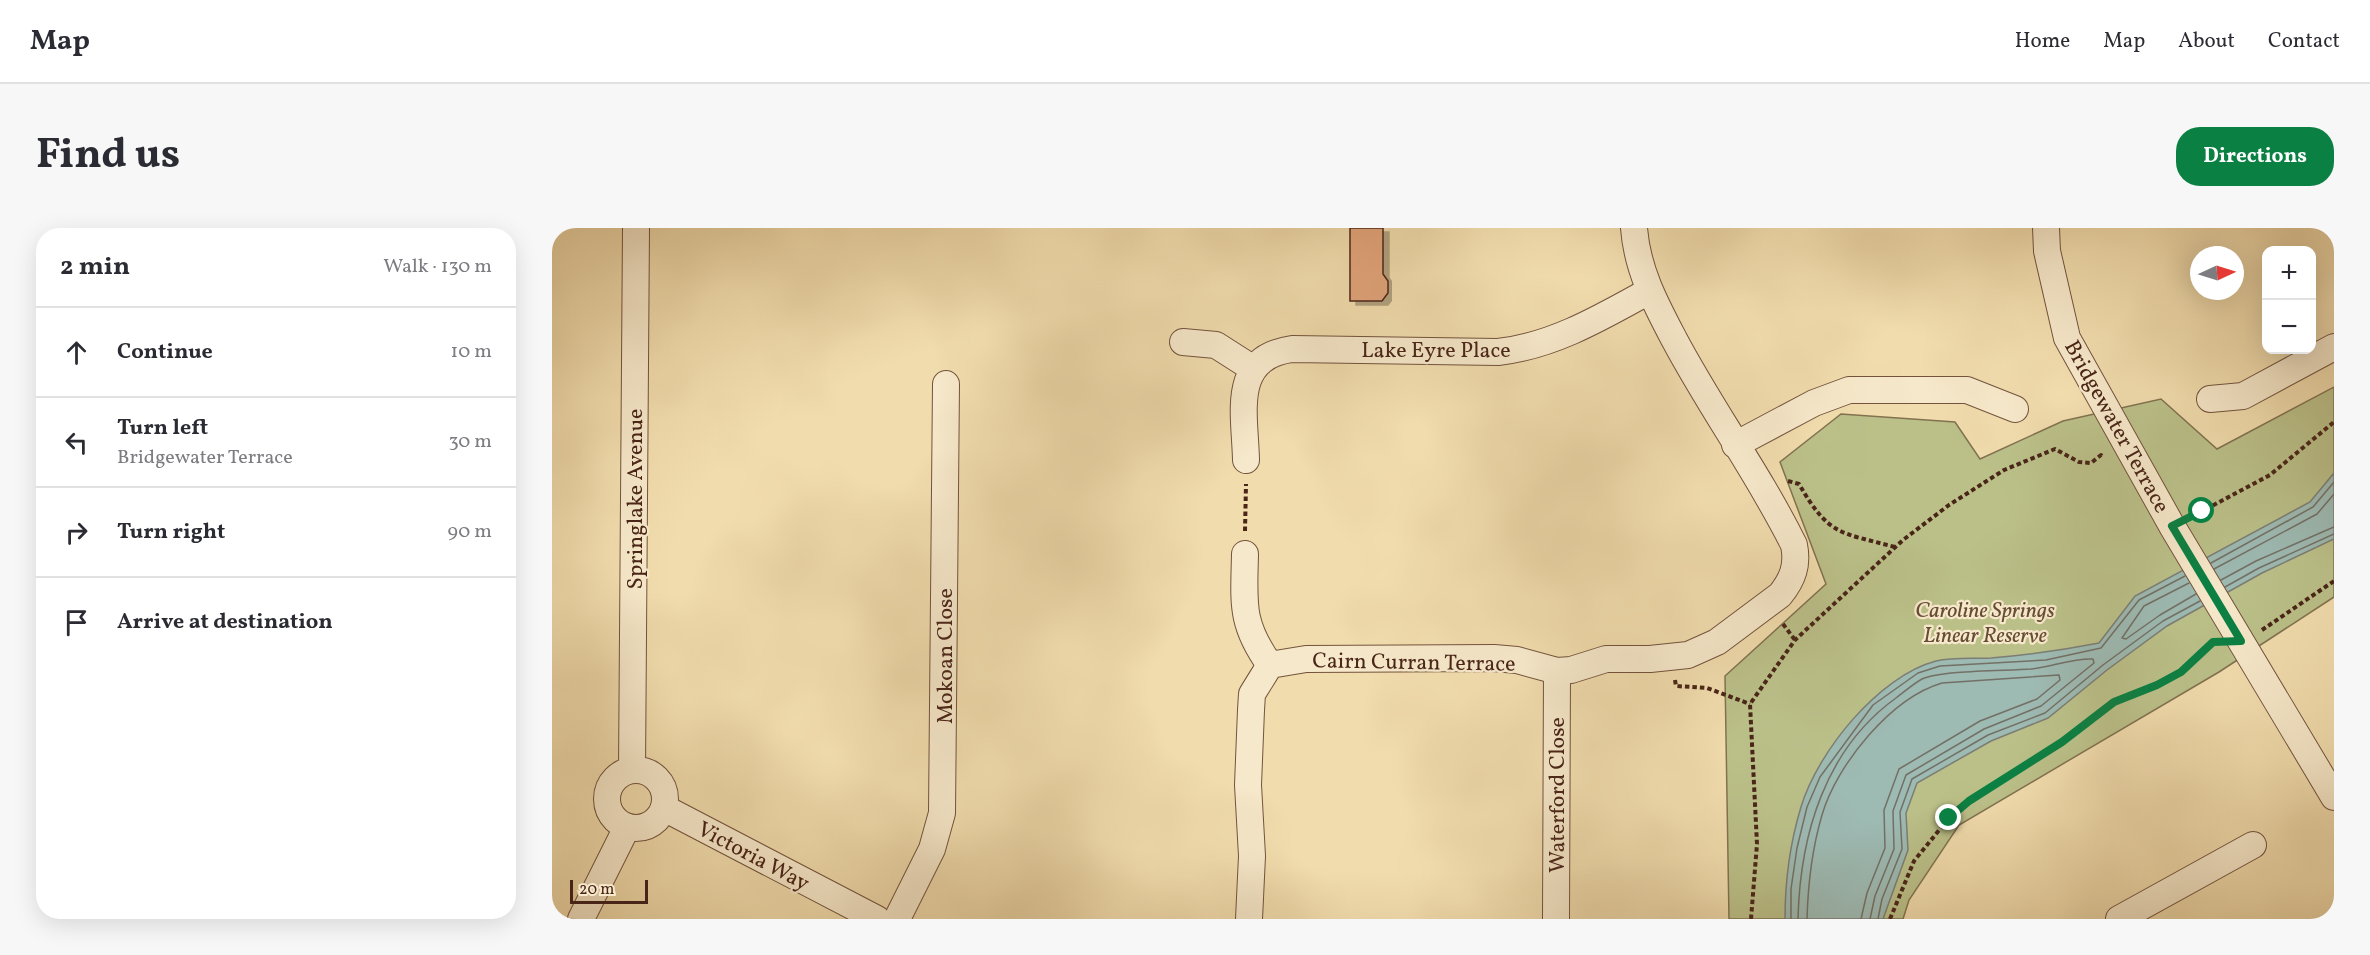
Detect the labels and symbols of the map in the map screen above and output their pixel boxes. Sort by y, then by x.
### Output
north arrow [2190,246,2244,300]
street label: Bridgewater Terrace [2055,335,2176,519]
street label: Lake Eyre Place [1361,336,1511,367]
street label: Springlake Avenue [621,409,652,589]
route start [2188,497,2214,523]
street label: Mokoan Close [931,588,962,724]
park label: Caroline Springs Linear Reserve [1915,596,2055,652]
street label: Cairn Curran Terrace [1312,646,1516,681]
street label: Waterford Close [1543,717,1574,873]
route end [1935,804,1961,830]
street label: Victoria Way [691,815,814,900]
scale bar [570,877,648,904]

